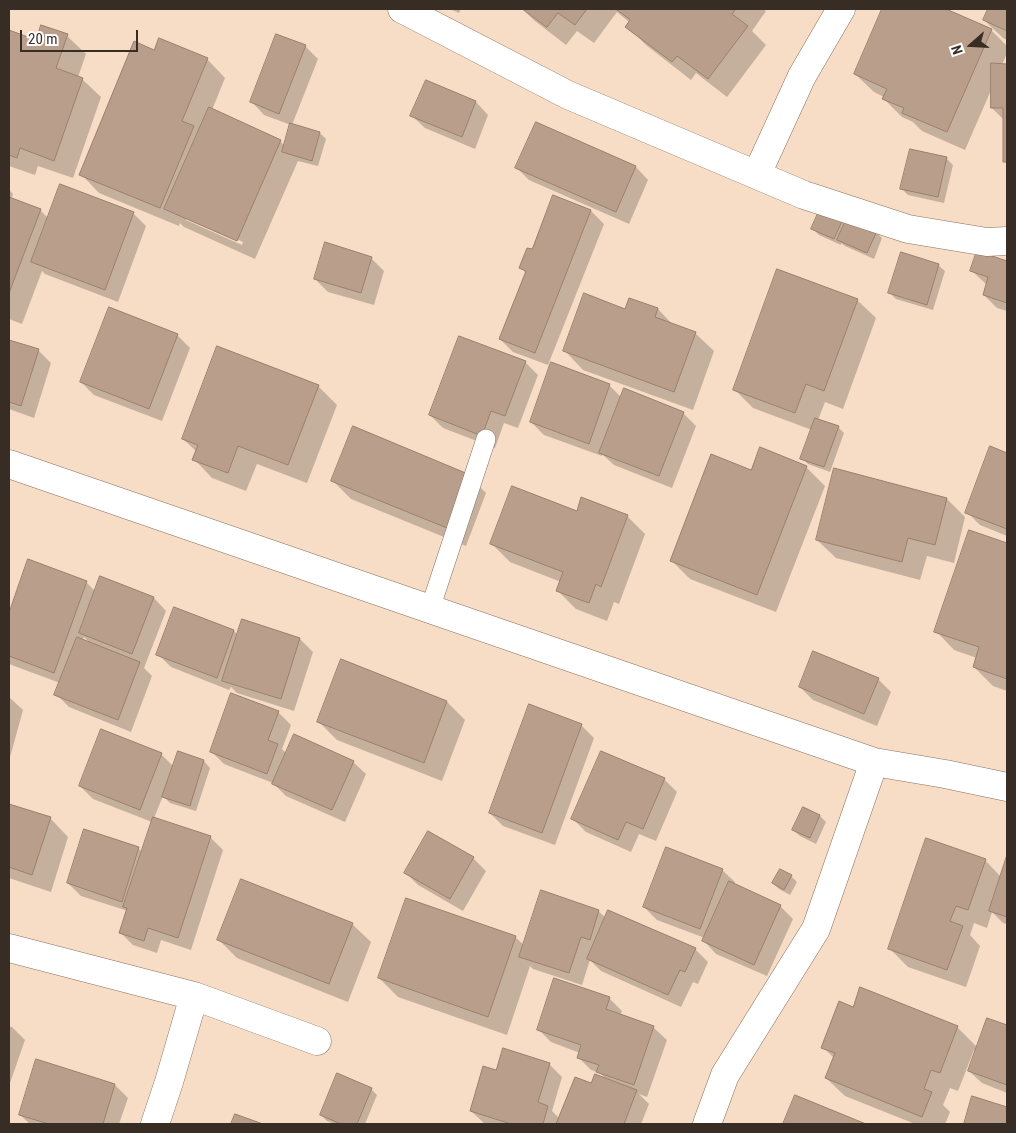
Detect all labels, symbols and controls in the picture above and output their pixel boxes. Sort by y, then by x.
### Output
scale bar [22,20,140,52]
north arrow [946,20,996,70]
text: 20 m [28,30,58,48]
text: N [948,43,966,57]

